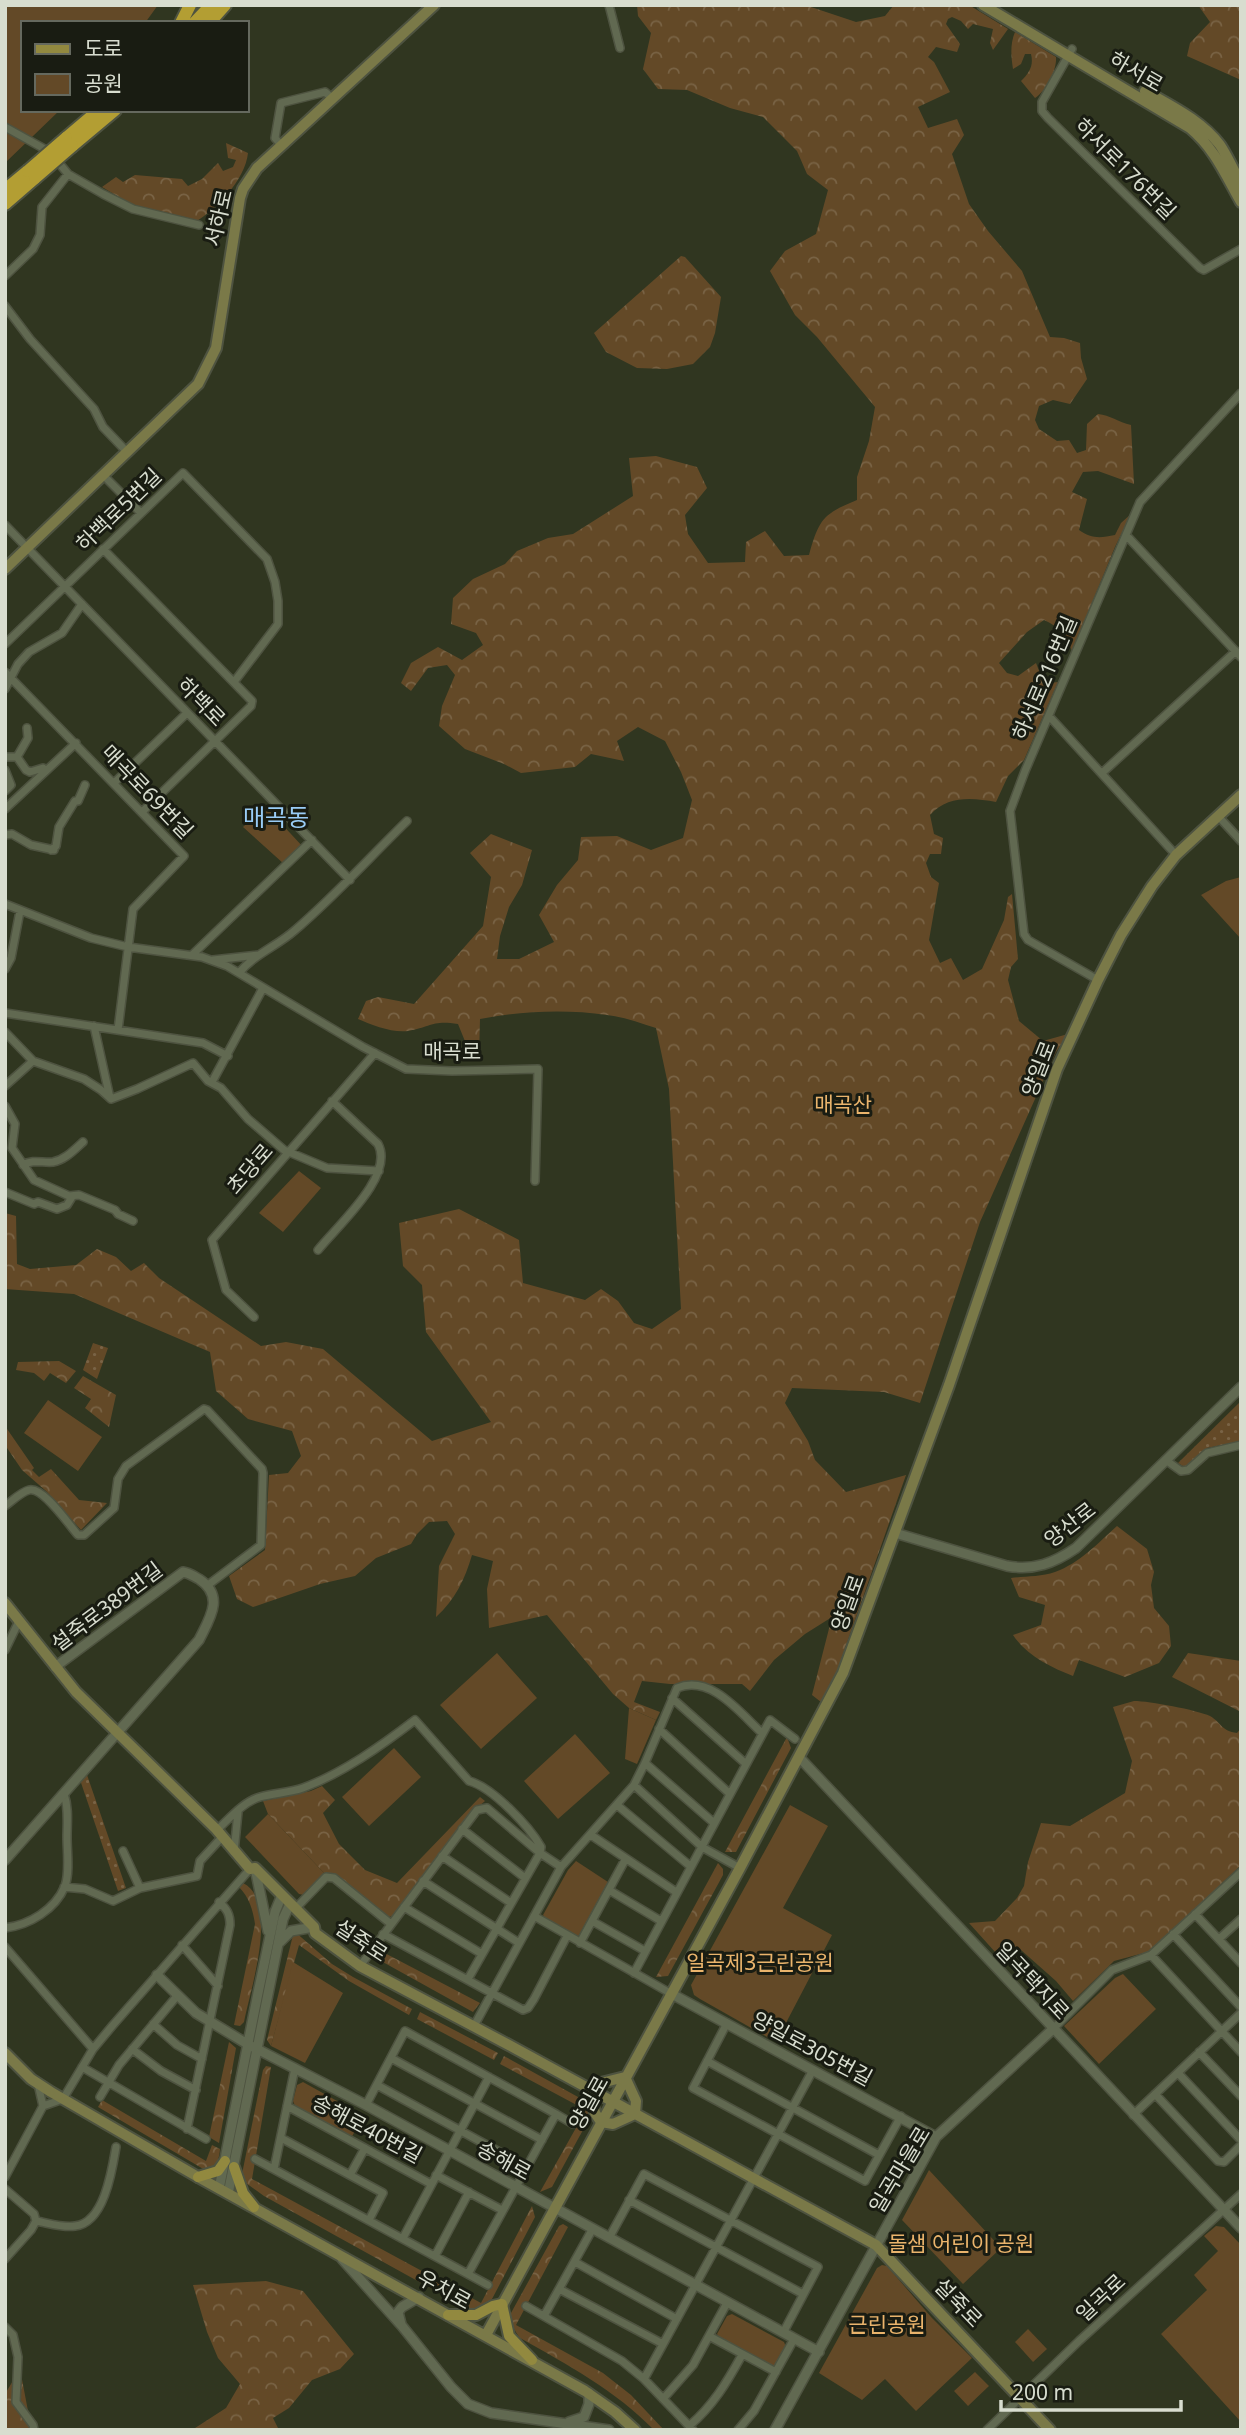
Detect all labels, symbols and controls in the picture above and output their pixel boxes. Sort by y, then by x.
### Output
legend [21,21,248,112]
text: 도로 [84,34,123,62]
street label: 하서로 [1104,45,1169,98]
text: 공원 [84,69,123,97]
street label: 하서로176번길 [1069,111,1183,225]
street label: 서하로 [198,186,238,249]
street label: 하백로5번길 [70,461,167,557]
street label: 하서로216번길 [1005,611,1083,744]
street label: 하백로 [172,671,232,732]
street label: 매곡로69번길 [96,738,200,844]
district label: 매곡동 [243,800,309,833]
street label: 매곡로 [423,1037,481,1065]
street label: 양일로 [1015,1037,1062,1101]
park label: 매곡산 [814,1090,872,1118]
street label: 초당로 [220,1137,279,1199]
street label: 양산로 [1038,1495,1101,1553]
street label: 설죽로389번길 [45,1555,168,1657]
street label: 양일로 [824,1571,870,1635]
street label: 설죽로 [330,1913,393,1968]
street label: 일곡택지로 [990,1935,1076,2025]
park label: 일곡제3근린공원 [686,1948,834,1976]
street label: 양일로305번길 [747,2005,878,2092]
street label: 양일로 [562,2070,614,2135]
street label: 송해로40번길 [308,2087,427,2169]
street label: 일곡마을로 [862,2121,936,2218]
street label: 송해로 [472,2134,537,2186]
park label: 돌샘 어린이 공원 [888,2229,1034,2257]
street label: 우치로 [412,2263,477,2315]
street label: 일곡로 [1070,2267,1131,2327]
street label: 설죽로 [929,2272,989,2333]
park label: 근린공원 [848,2310,926,2338]
scale bar [1001,2368,1181,2412]
text: 200 m [1012,2378,1073,2406]

